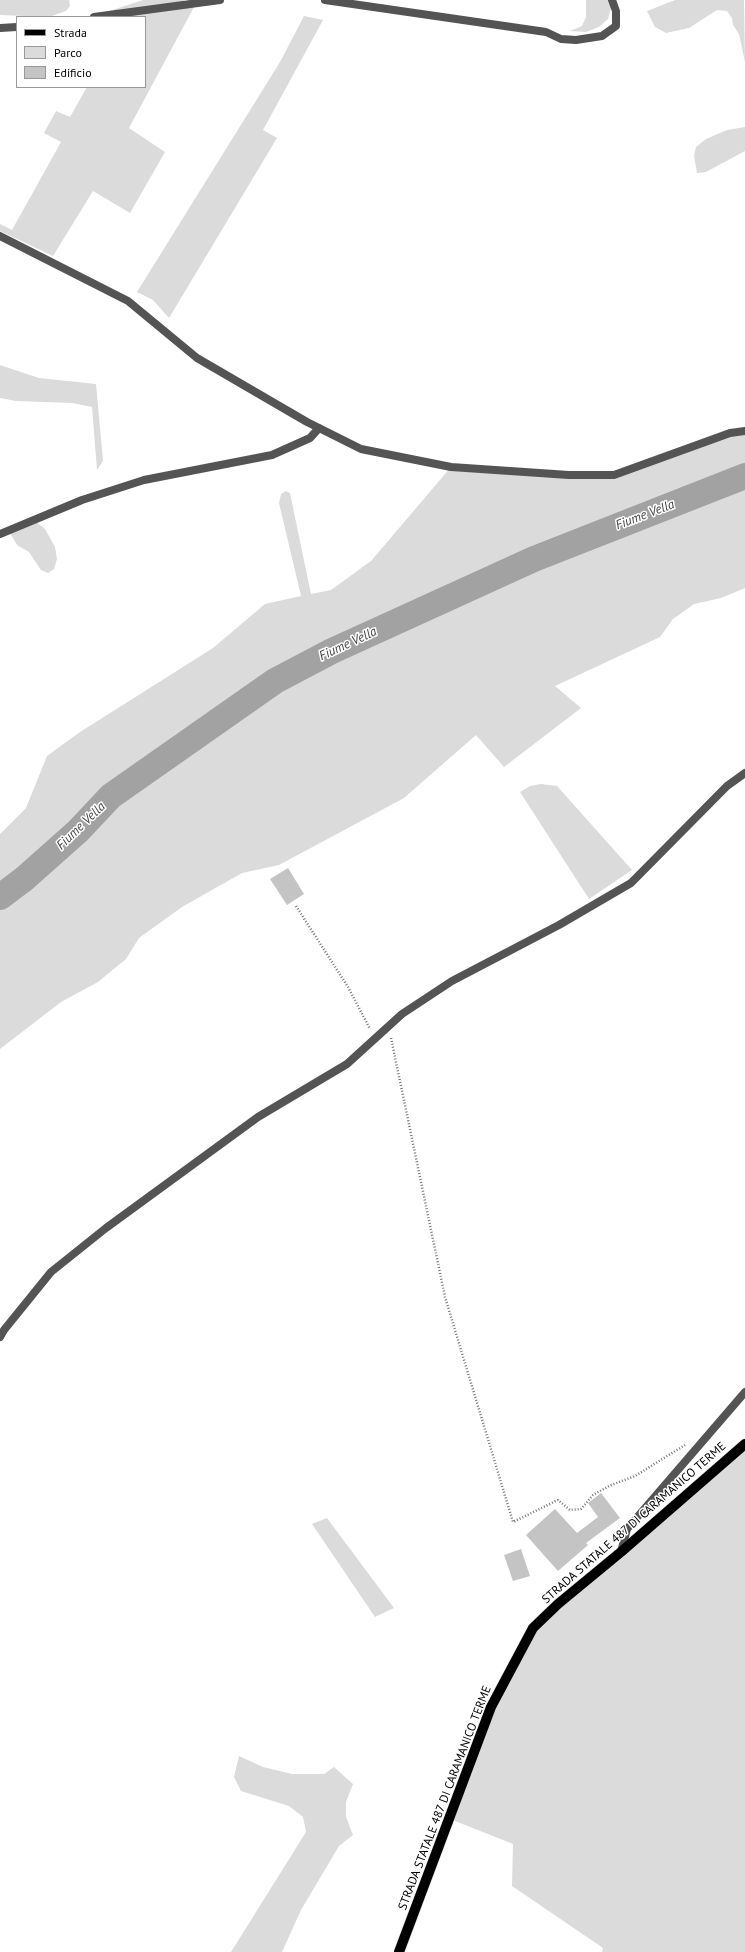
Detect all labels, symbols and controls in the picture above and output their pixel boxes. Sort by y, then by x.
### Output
legend [16,16,146,88]
text: Strada [54,25,87,40]
text: Parco [54,45,82,60]
text: Edificio [54,65,92,80]
water label: Fiume Vella [613,497,677,533]
water label: Fiume Vella [317,624,379,664]
water label: Fiume Vella [53,799,109,853]
street label: STRADA STATALE 487 DI CARAMANICO TERME [539,1439,729,1607]
street label: STRADA STATALE 487 DI CARAMANICO TERME [395,1684,495,1912]

